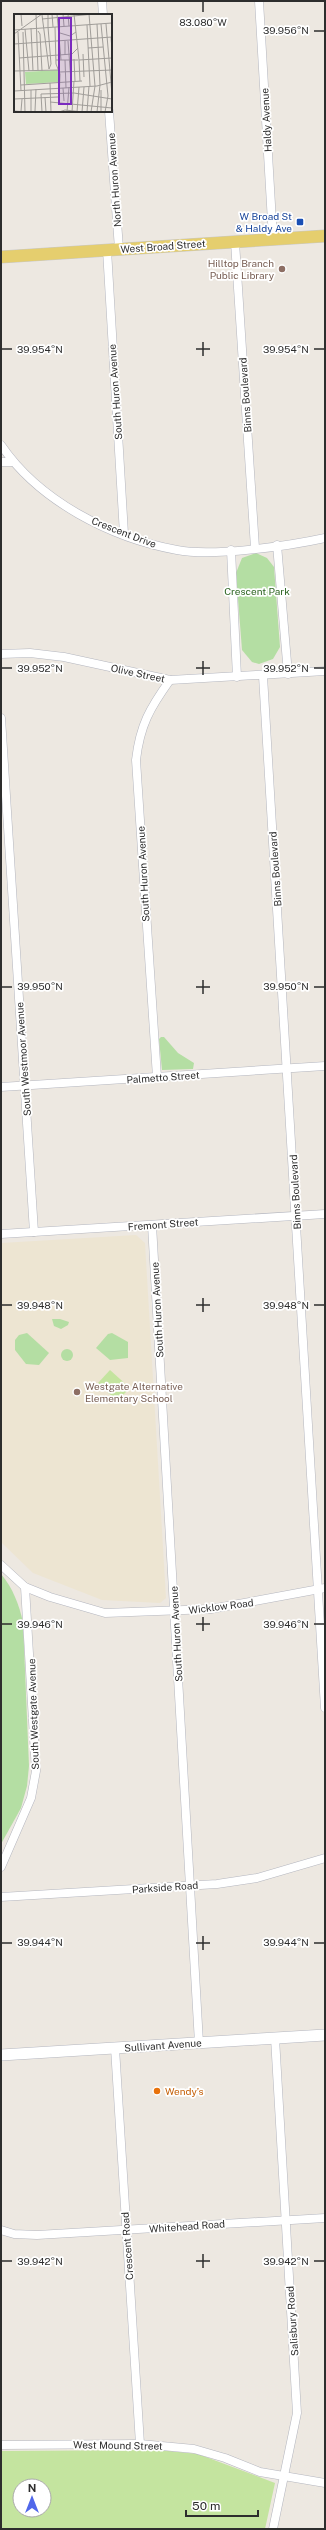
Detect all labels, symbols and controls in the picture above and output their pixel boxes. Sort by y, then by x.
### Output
inset map [14,14,112,112]
text: 83.080°W [179,16,227,28]
text: 39.956°N [263,24,309,36]
street label: Haldy Avenue [258,87,274,152]
street label: North Huron Avenue [105,132,123,228]
place label: W Broad St & Haldy Ave [236,210,292,234]
marker: W Broad St & Haldy Ave [295,217,305,227]
street label: West Broad Street [120,237,206,255]
place label: Hilltop Branch Public Library [208,257,275,281]
marker: Hilltop Branch Public Library [277,264,287,274]
text: 39.954°N [17,343,63,355]
street label: South Huron Avenue [106,343,124,440]
text: 39.954°N [263,343,309,355]
street label: Binns Boulevard [236,357,254,433]
street label: Crescent Drive [90,514,158,550]
park label: Crescent Park [224,585,290,597]
street label: Olive Street [110,661,166,685]
text: 39.952°N [17,662,63,674]
text: 39.952°N [263,662,309,674]
street label: South Huron Avenue [134,826,151,922]
street label: Binns Boulevard [266,831,284,907]
text: 39.950°N [17,980,63,992]
text: 39.950°N [263,980,309,992]
street label: South Westmoor Avenue [13,1001,33,1116]
street label: Palmetto Street [126,1068,200,1086]
street label: Binns Boulevard [287,1154,303,1230]
street label: Fremont Street [127,1216,199,1232]
street label: South Huron Avenue [148,1262,165,1358]
text: 39.948°N [17,1299,63,1311]
text: 39.948°N [263,1299,309,1311]
place label: Westgate Alternative Elementary School [85,1380,183,1404]
marker: Westgate Alternative Elementary School [72,1387,82,1397]
street label: South Huron Avenue [167,1586,184,1682]
street label: Wicklow Road [188,1596,254,1616]
text: 39.946°N [17,1618,63,1630]
text: 39.946°N [263,1618,309,1630]
street label: South Westgate Avenue [25,1658,41,1770]
street label: Parkside Road [131,1879,199,1895]
text: 39.944°N [17,1936,63,1948]
text: 39.944°N [263,1936,309,1948]
street label: Sullivant Avenue [124,2036,202,2054]
place label: Wendy’s [165,2085,204,2097]
marker: Wendy’s [152,2086,162,2096]
street label: Crescent Road [119,2212,135,2280]
street label: Whitehead Road [149,2217,225,2235]
text: 39.942°N [17,2255,63,2267]
text: 39.942°N [263,2255,309,2267]
street label: Salisbury Road [284,2286,300,2356]
street label: West Mound Street [73,2438,163,2452]
north arrow [12,2478,52,2518]
text: N [28,2482,36,2494]
scale bar [186,2492,258,2518]
text: 50 m [192,2499,220,2513]

